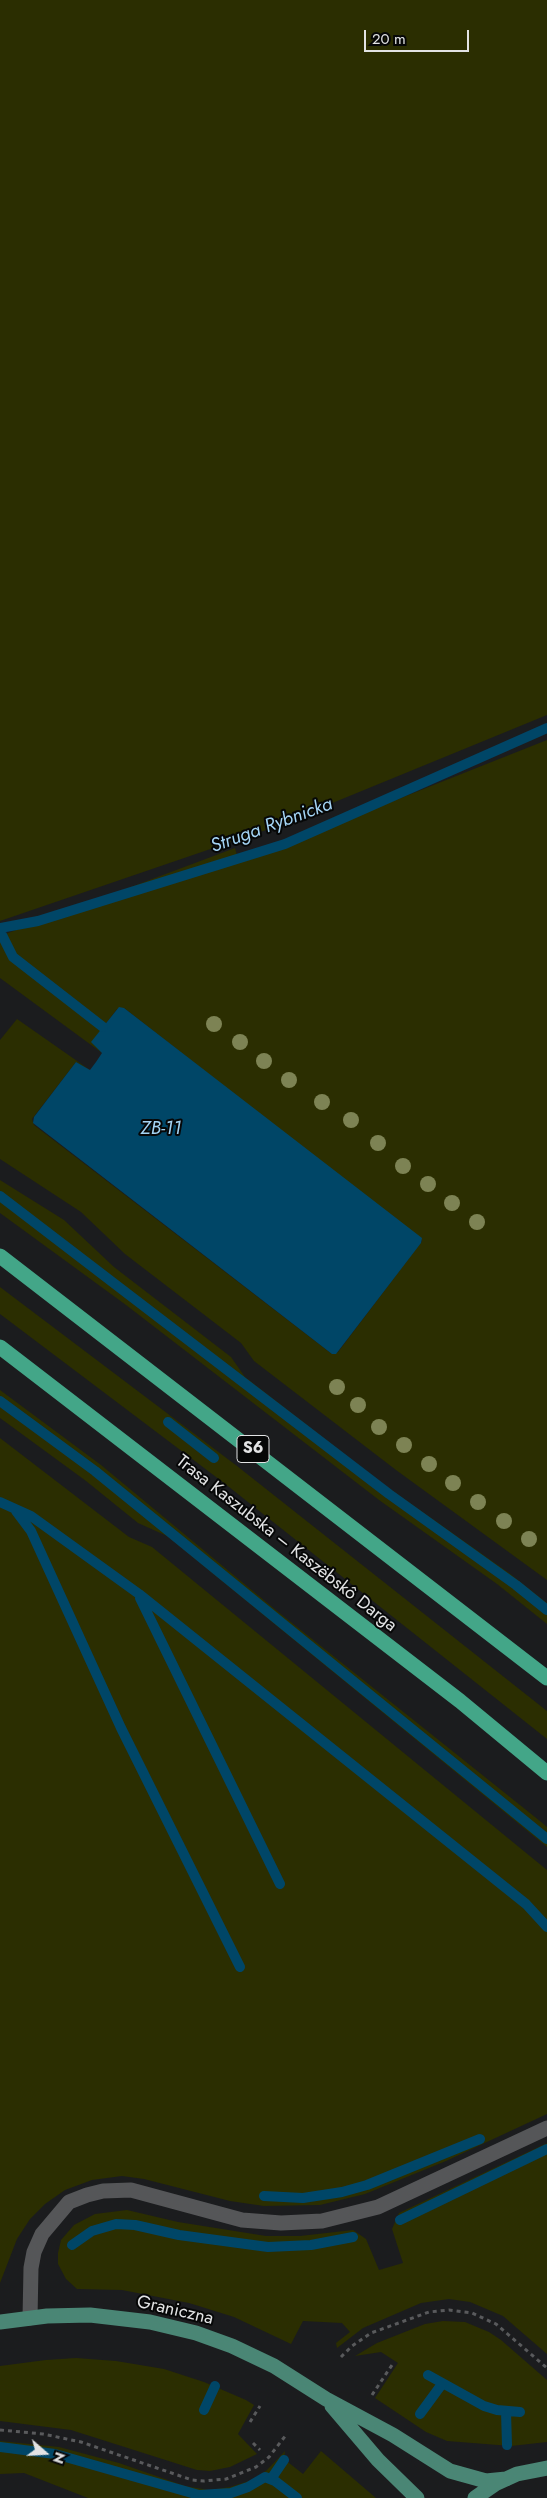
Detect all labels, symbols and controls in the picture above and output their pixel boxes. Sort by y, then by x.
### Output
scale bar [367,20,472,52]
text: 20 m [372,28,406,50]
water label: Struga Rybnicka [208,793,336,859]
water label: ZB-11 [141,1118,181,1140]
road number: S6 [237,1436,269,1462]
street label: Trasa Kaszubska – Kaszëbskô Darga [171,1451,401,1637]
street label: Graniczna [135,2292,215,2330]
north arrow [20,2428,70,2478]
text: N [48,2449,70,2466]

